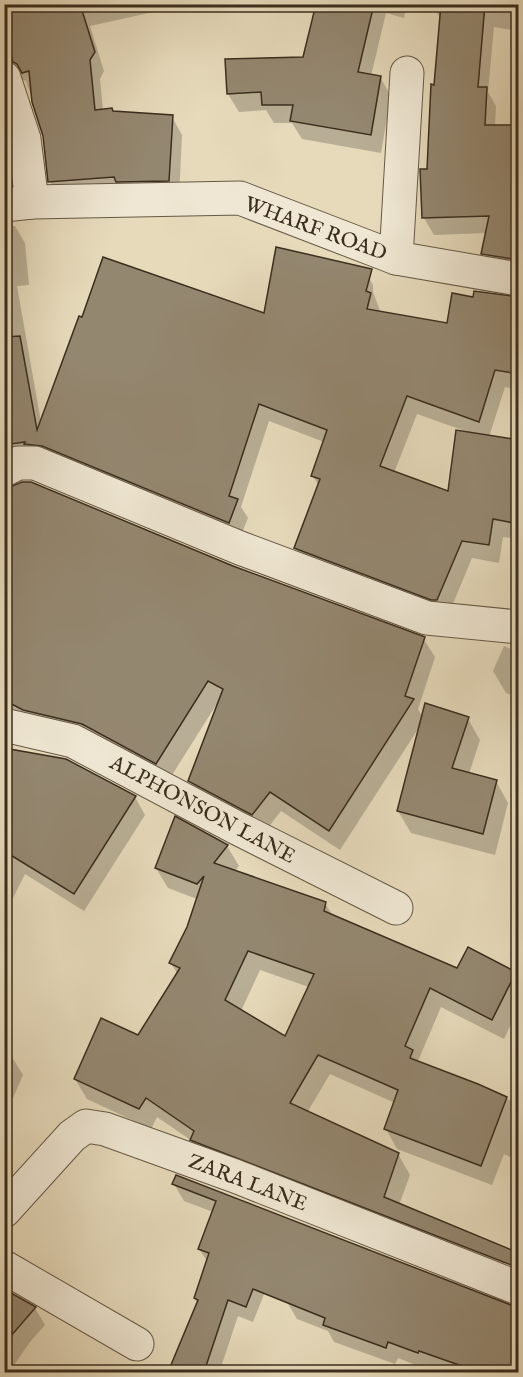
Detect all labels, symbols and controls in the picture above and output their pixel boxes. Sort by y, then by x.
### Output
street label: WHARF ROAD [241,191,390,268]
street label: ALPHONSON LANE [104,749,300,871]
street label: ZARA LANE [184,1148,311,1218]

